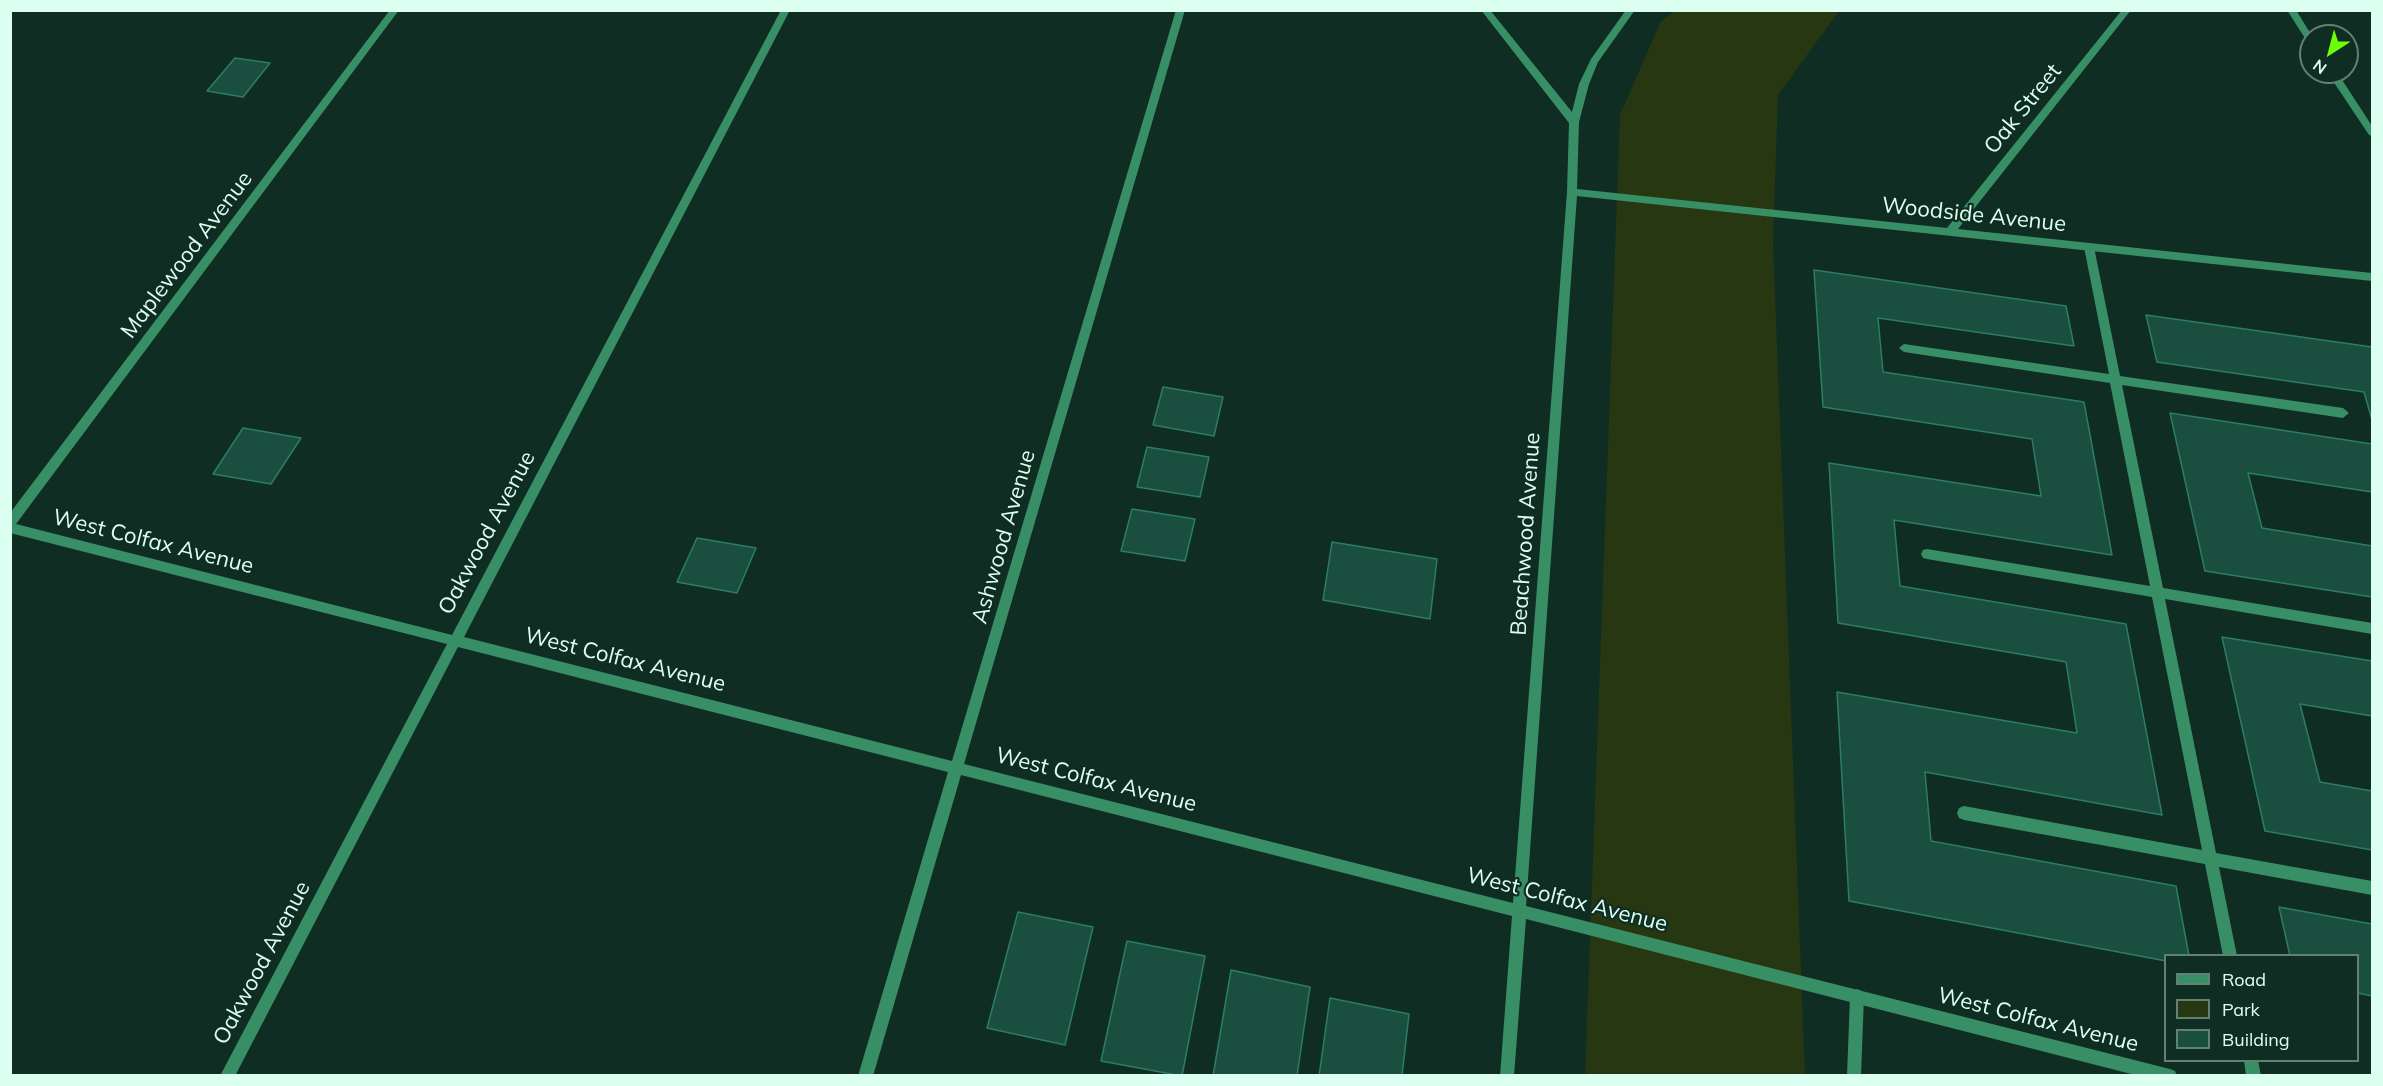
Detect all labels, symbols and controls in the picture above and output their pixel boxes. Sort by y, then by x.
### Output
north arrow [2299,24,2359,84]
text: N [2309,55,2330,79]
street label: Oak Street [1979,59,2067,159]
street label: Maplewood Avenue [116,166,258,344]
street label: Woodside Avenue [1881,192,2067,238]
street label: Beachwood Avenue [1506,432,1546,636]
street label: Oakwood Avenue [433,447,541,619]
street label: Ashwood Avenue [967,447,1041,627]
street label: West Colfax Avenue [50,504,256,580]
street label: West Colfax Avenue [522,622,728,698]
street label: West Colfax Avenue [993,742,1199,818]
street label: West Colfax Avenue [1464,862,1670,938]
street label: Oakwood Avenue [208,877,316,1049]
legend [2164,954,2359,1062]
text: Road [2222,968,2266,991]
street label: West Colfax Avenue [1935,982,2141,1058]
text: Park [2222,998,2260,1021]
text: Building [2222,1028,2290,1051]

